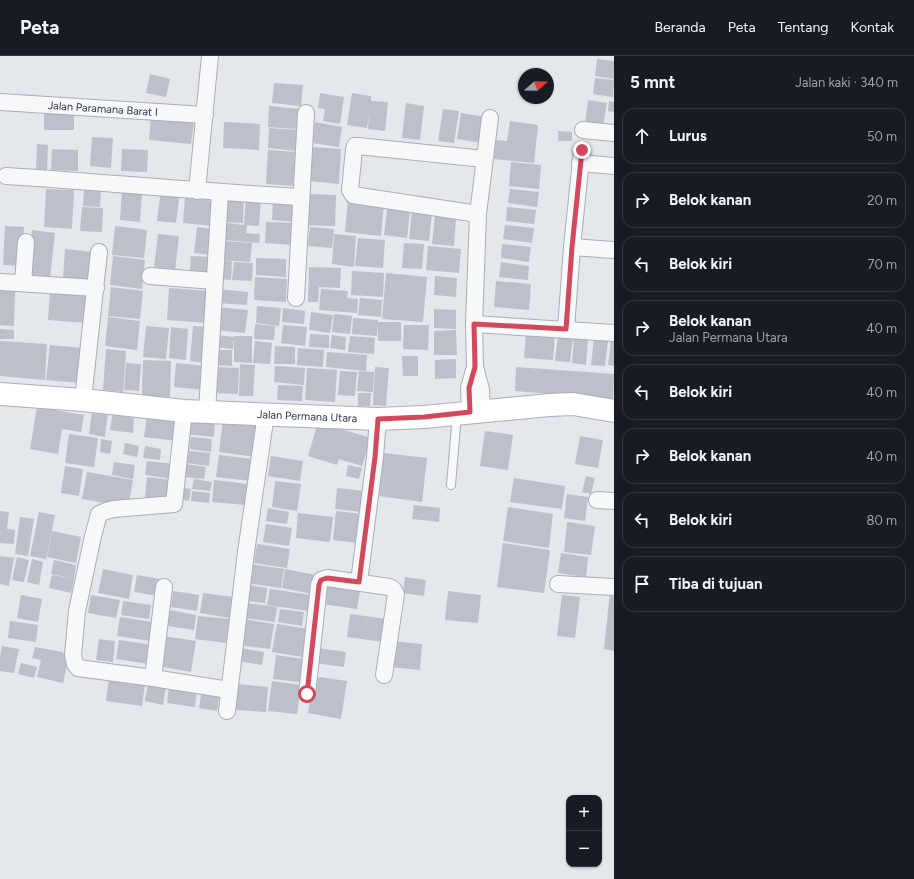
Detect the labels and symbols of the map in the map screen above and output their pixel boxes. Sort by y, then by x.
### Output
north arrow [518,68,554,104]
street label: Jalan Paramana Barat I [47,99,158,119]
route end [573,141,591,159]
street label: Jalan Permana Utara [257,408,358,425]
route start [298,685,316,703]

